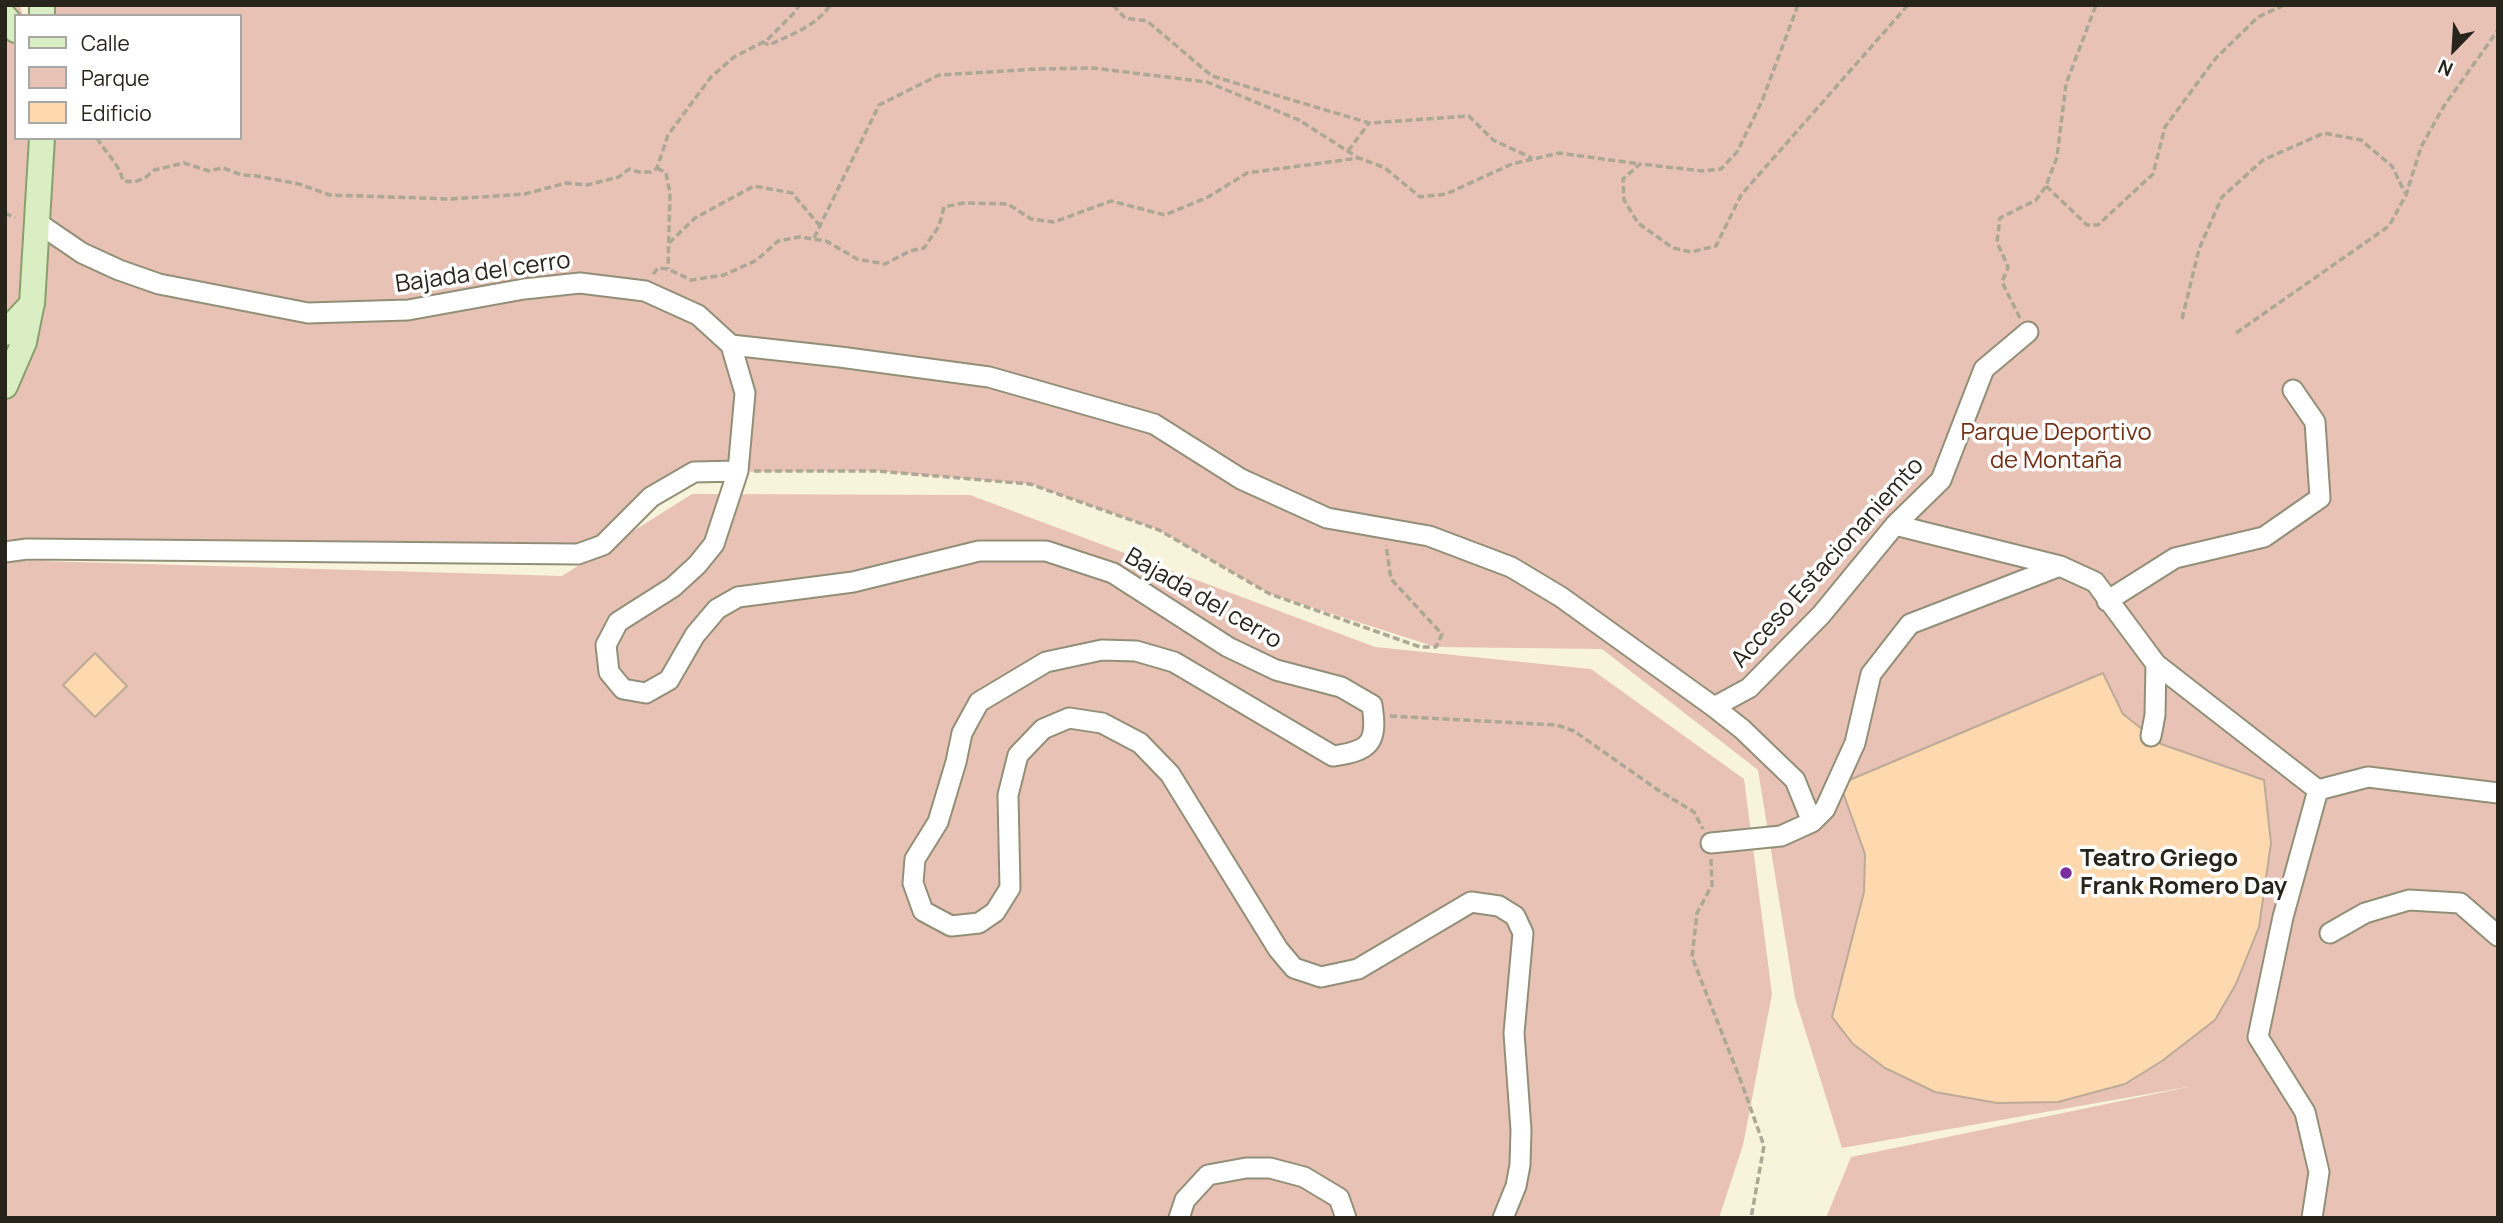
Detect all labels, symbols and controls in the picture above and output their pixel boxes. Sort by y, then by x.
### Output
legend [14,14,242,140]
north arrow [2419,14,2489,84]
text: Calle [81,29,130,57]
text: N [2434,54,2457,83]
text: Parque [81,64,150,92]
text: Edificio [81,99,152,127]
street label: Bajada del cerro [394,246,572,300]
park label: Parque Deportivo de Montaña [1960,419,2152,475]
street label: Acceso Estacionaniemto [1726,452,1930,674]
street label: Bajada del cerro [1119,542,1287,656]
place label: Teatro Griego Frank Romero Day [2080,845,2287,901]
marker: Teatro Griego Frank Romero Day [2058,865,2074,881]

